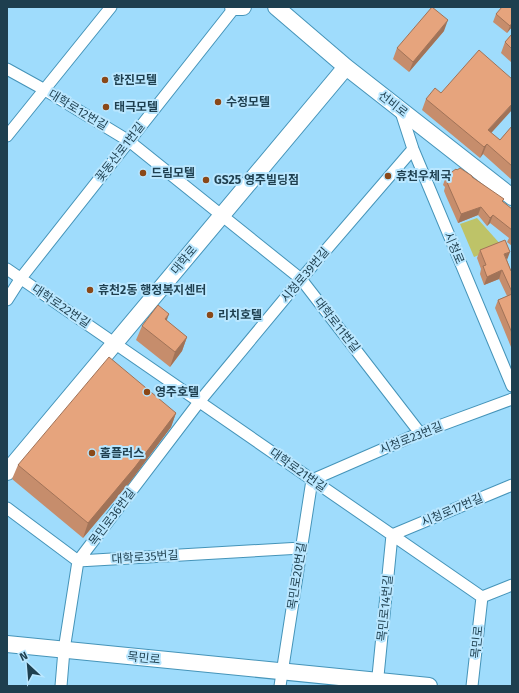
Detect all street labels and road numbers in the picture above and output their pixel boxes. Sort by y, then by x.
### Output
street label: 대학로12번길 [46,87,110,133]
street label: 선비로 [376,88,410,120]
street label: 꽃동산로1번길 [92,120,148,184]
street label: 시청로 [441,230,467,266]
street label: 대학로 [168,243,200,277]
street label: 시청로39번길 [278,245,332,305]
street label: 대학로22번길 [29,281,93,331]
street label: 대학로11번길 [311,295,363,355]
street label: 시청로23번길 [377,419,445,457]
street label: 대학로21번길 [267,445,329,495]
street label: 목민로36번길 [86,486,138,548]
street label: 시청로17번길 [419,491,485,529]
street label: 목민로20번길 [285,541,309,611]
street label: 대학로35번길 [111,548,179,566]
street label: 목민로14번길 [375,574,395,642]
street label: 목민로 [468,625,486,659]
street label: 목민로 [127,649,161,667]

